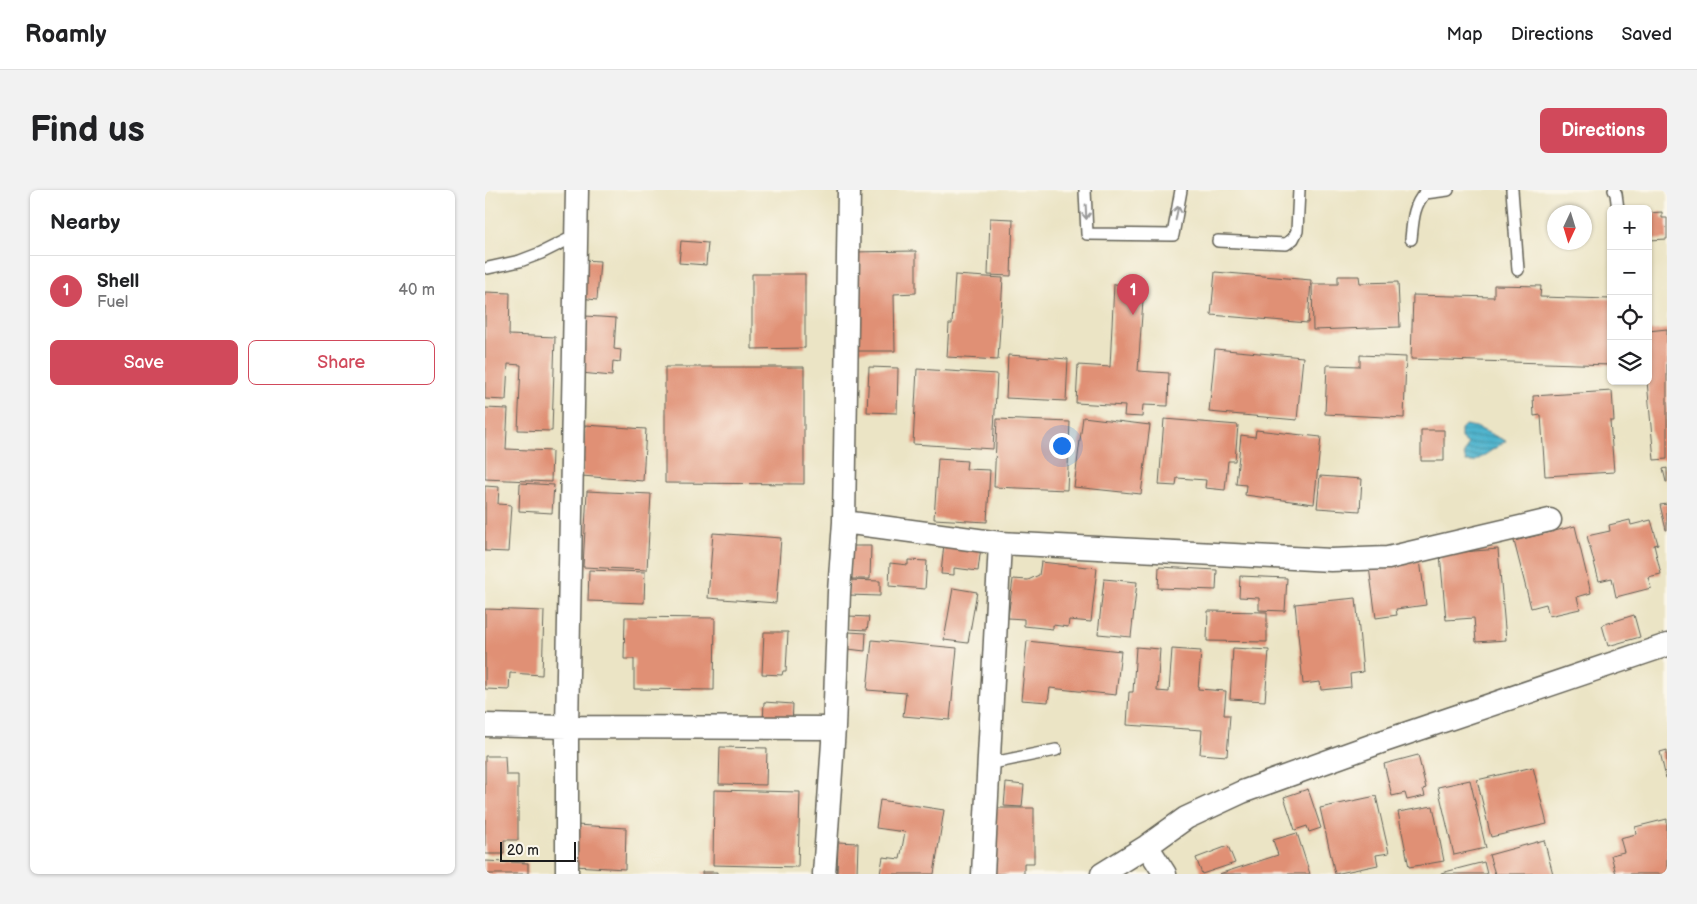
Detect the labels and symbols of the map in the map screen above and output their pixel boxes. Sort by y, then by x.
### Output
one-way arrow [1081,204,1090,220]
one-way arrow [1173,205,1182,221]
north arrow [1547,205,1592,250]
pin: 1 [1117,274,1149,315]
your location [1049,433,1075,459]
scale bar [500,839,576,862]

